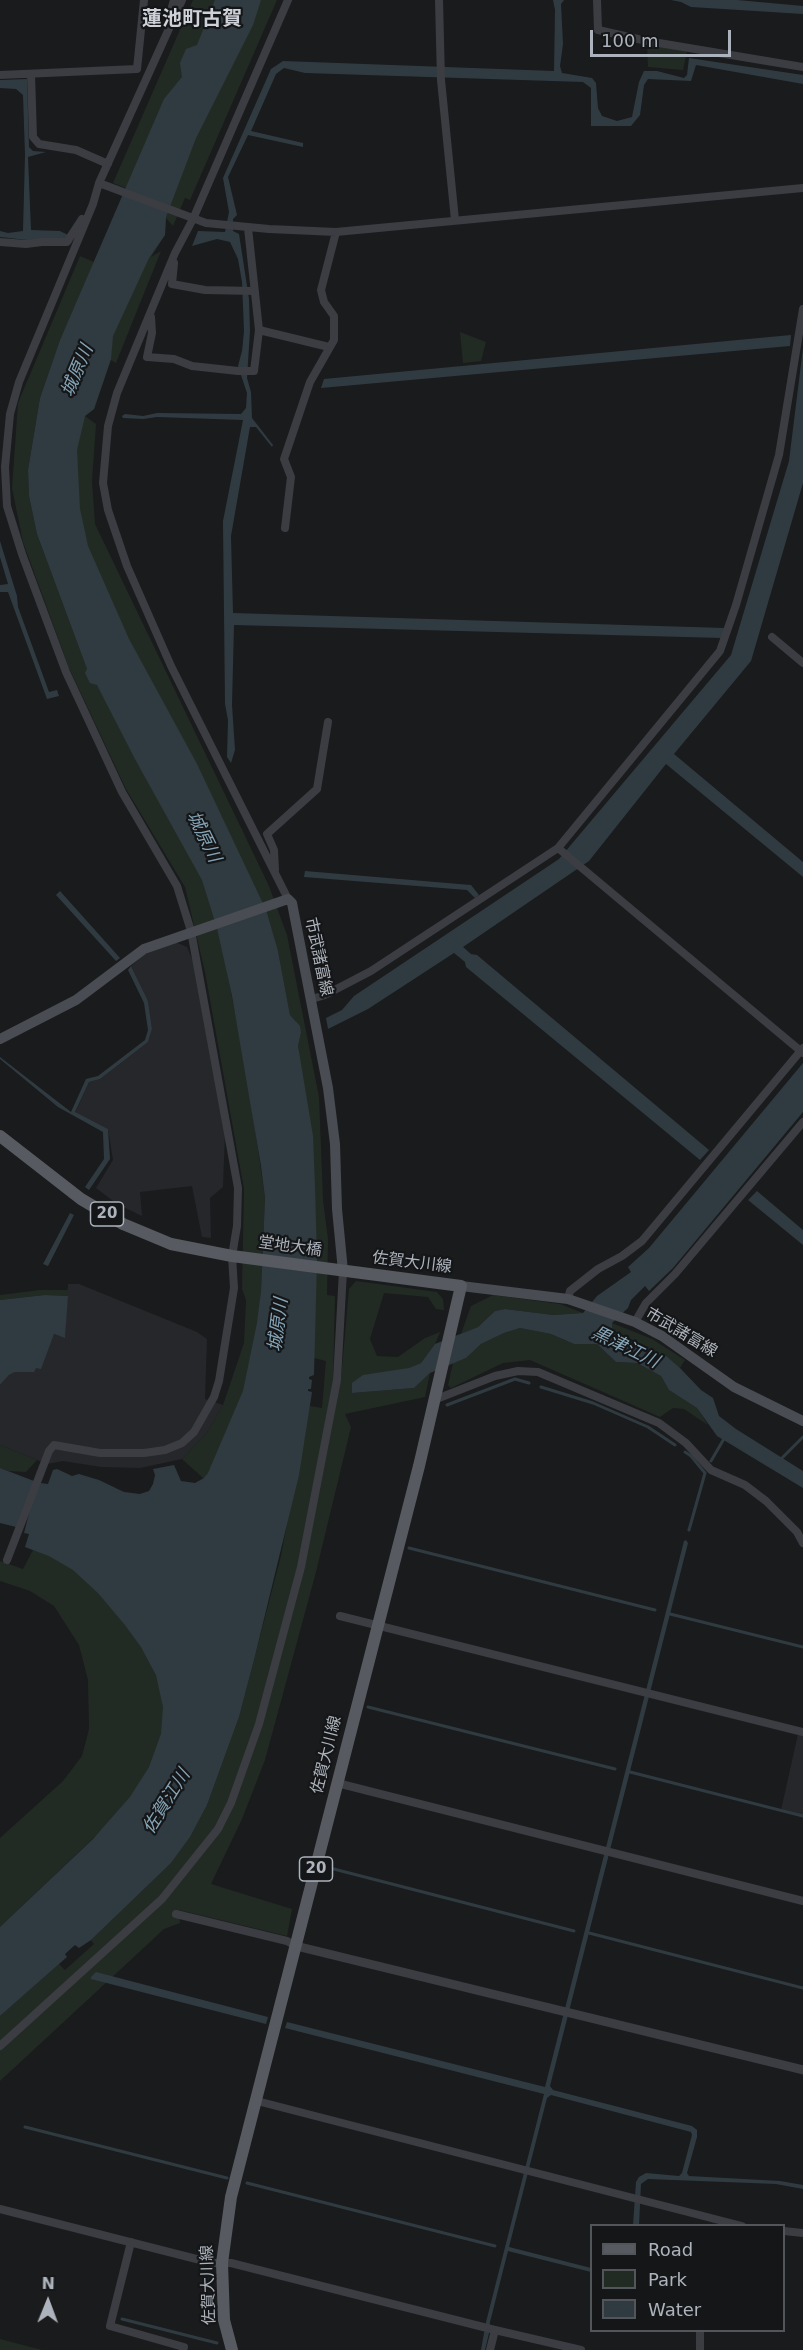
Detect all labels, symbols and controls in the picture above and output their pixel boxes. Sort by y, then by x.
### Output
district label: 蓮池町古賀 [142,8,242,32]
scale bar [593,18,734,56]
text: 100 m [601,30,659,51]
water label: 城原川 [58,342,98,400]
water label: 城原川 [181,808,225,866]
street label: 市武諸富線 [300,916,336,998]
road number: 20 [90,1202,124,1226]
street label: 堂地大橋 [257,1233,323,1261]
street label: 佐賀大川線 [371,1249,453,1277]
water label: 城原川 [265,1297,293,1353]
street label: 市武諸富線 [642,1304,720,1362]
water label: 黒津江川 [588,1323,662,1373]
street label: 佐賀大川線 [308,1714,346,1796]
water label: 佐賀江川 [139,1766,195,1838]
road number: 20 [300,1857,332,1881]
legend [590,2224,785,2332]
text: Road [648,2239,693,2260]
street label: 佐賀大川線 [198,2245,220,2325]
text: Park [648,2269,687,2290]
north arrow [18,2272,78,2332]
text: N [41,2274,55,2293]
text: Water [648,2299,701,2320]

